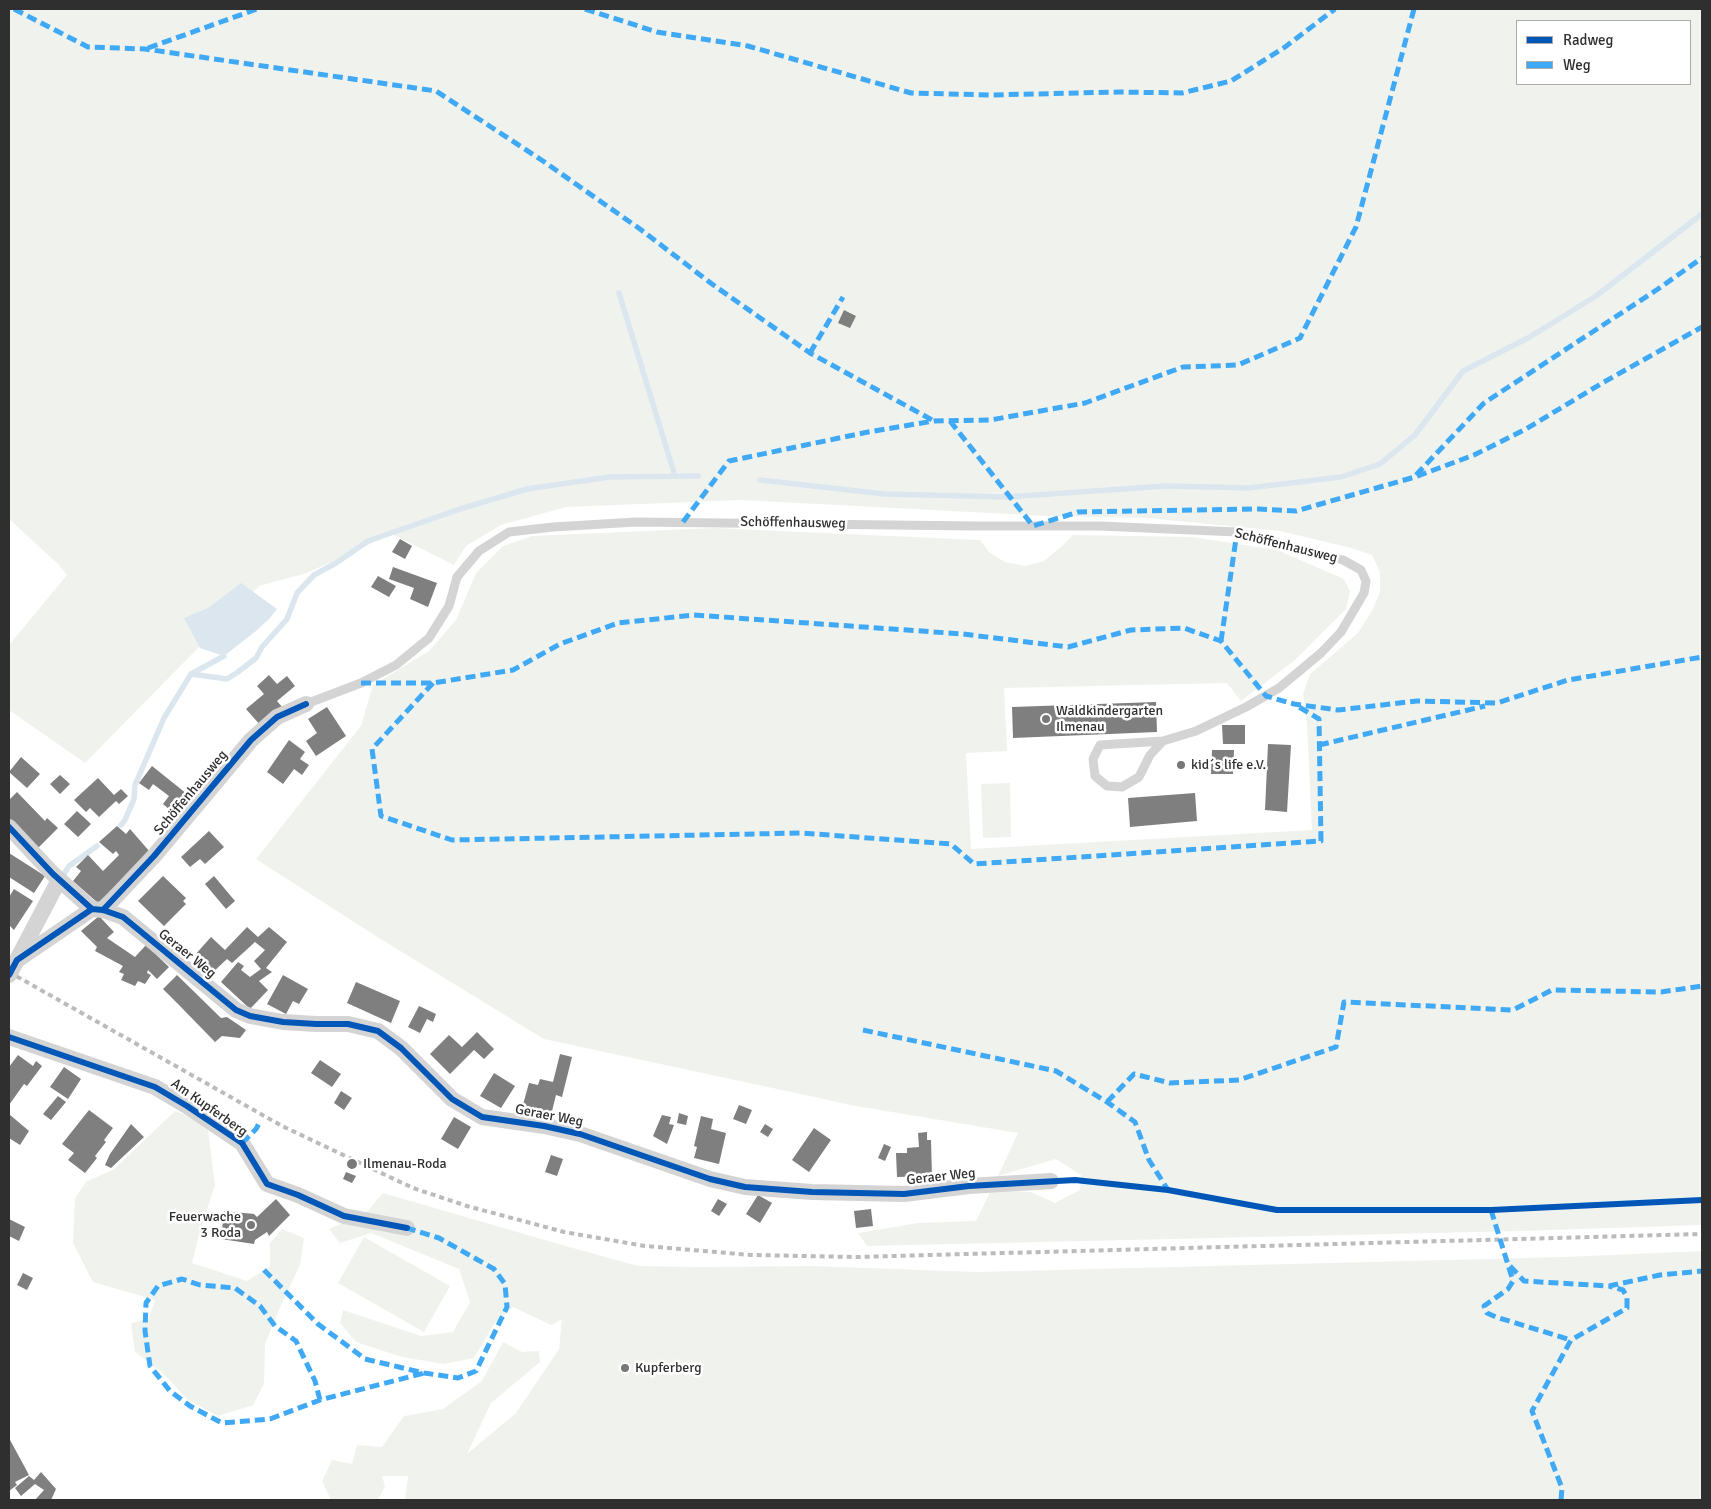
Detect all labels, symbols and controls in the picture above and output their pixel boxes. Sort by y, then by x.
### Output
legend [1516,20,1691,85]
text: Radweg [1563,31,1613,49]
text: Weg [1563,56,1591,74]
street label: Schöffenhausweg [740,514,846,532]
street label: Schöffenhausweg [1233,525,1339,567]
place label: Waldkindergarten Ilmenau [1056,703,1163,736]
marker: Waldkindergarten Ilmenau [1040,713,1052,725]
street label: Schöffenhausweg [151,747,231,839]
place label: kid´s life e.V. [1191,757,1266,773]
marker: kid´s life e.V. [1175,759,1187,771]
street label: Geraer Weg [155,926,219,982]
street label: Am Kupferberg [168,1075,250,1141]
street label: Geraer Weg [513,1101,585,1131]
place label: Ilmenau-Roda [363,1156,447,1172]
marker: Ilmenau-Roda [345,1157,359,1171]
street label: Geraer Weg [906,1165,976,1189]
place label: Feuerwache 3 Roda [169,1209,241,1242]
marker: Feuerwache 3 Roda [245,1219,257,1231]
place label: Kupferberg [635,1360,702,1376]
marker: Kupferberg [619,1362,631,1374]

